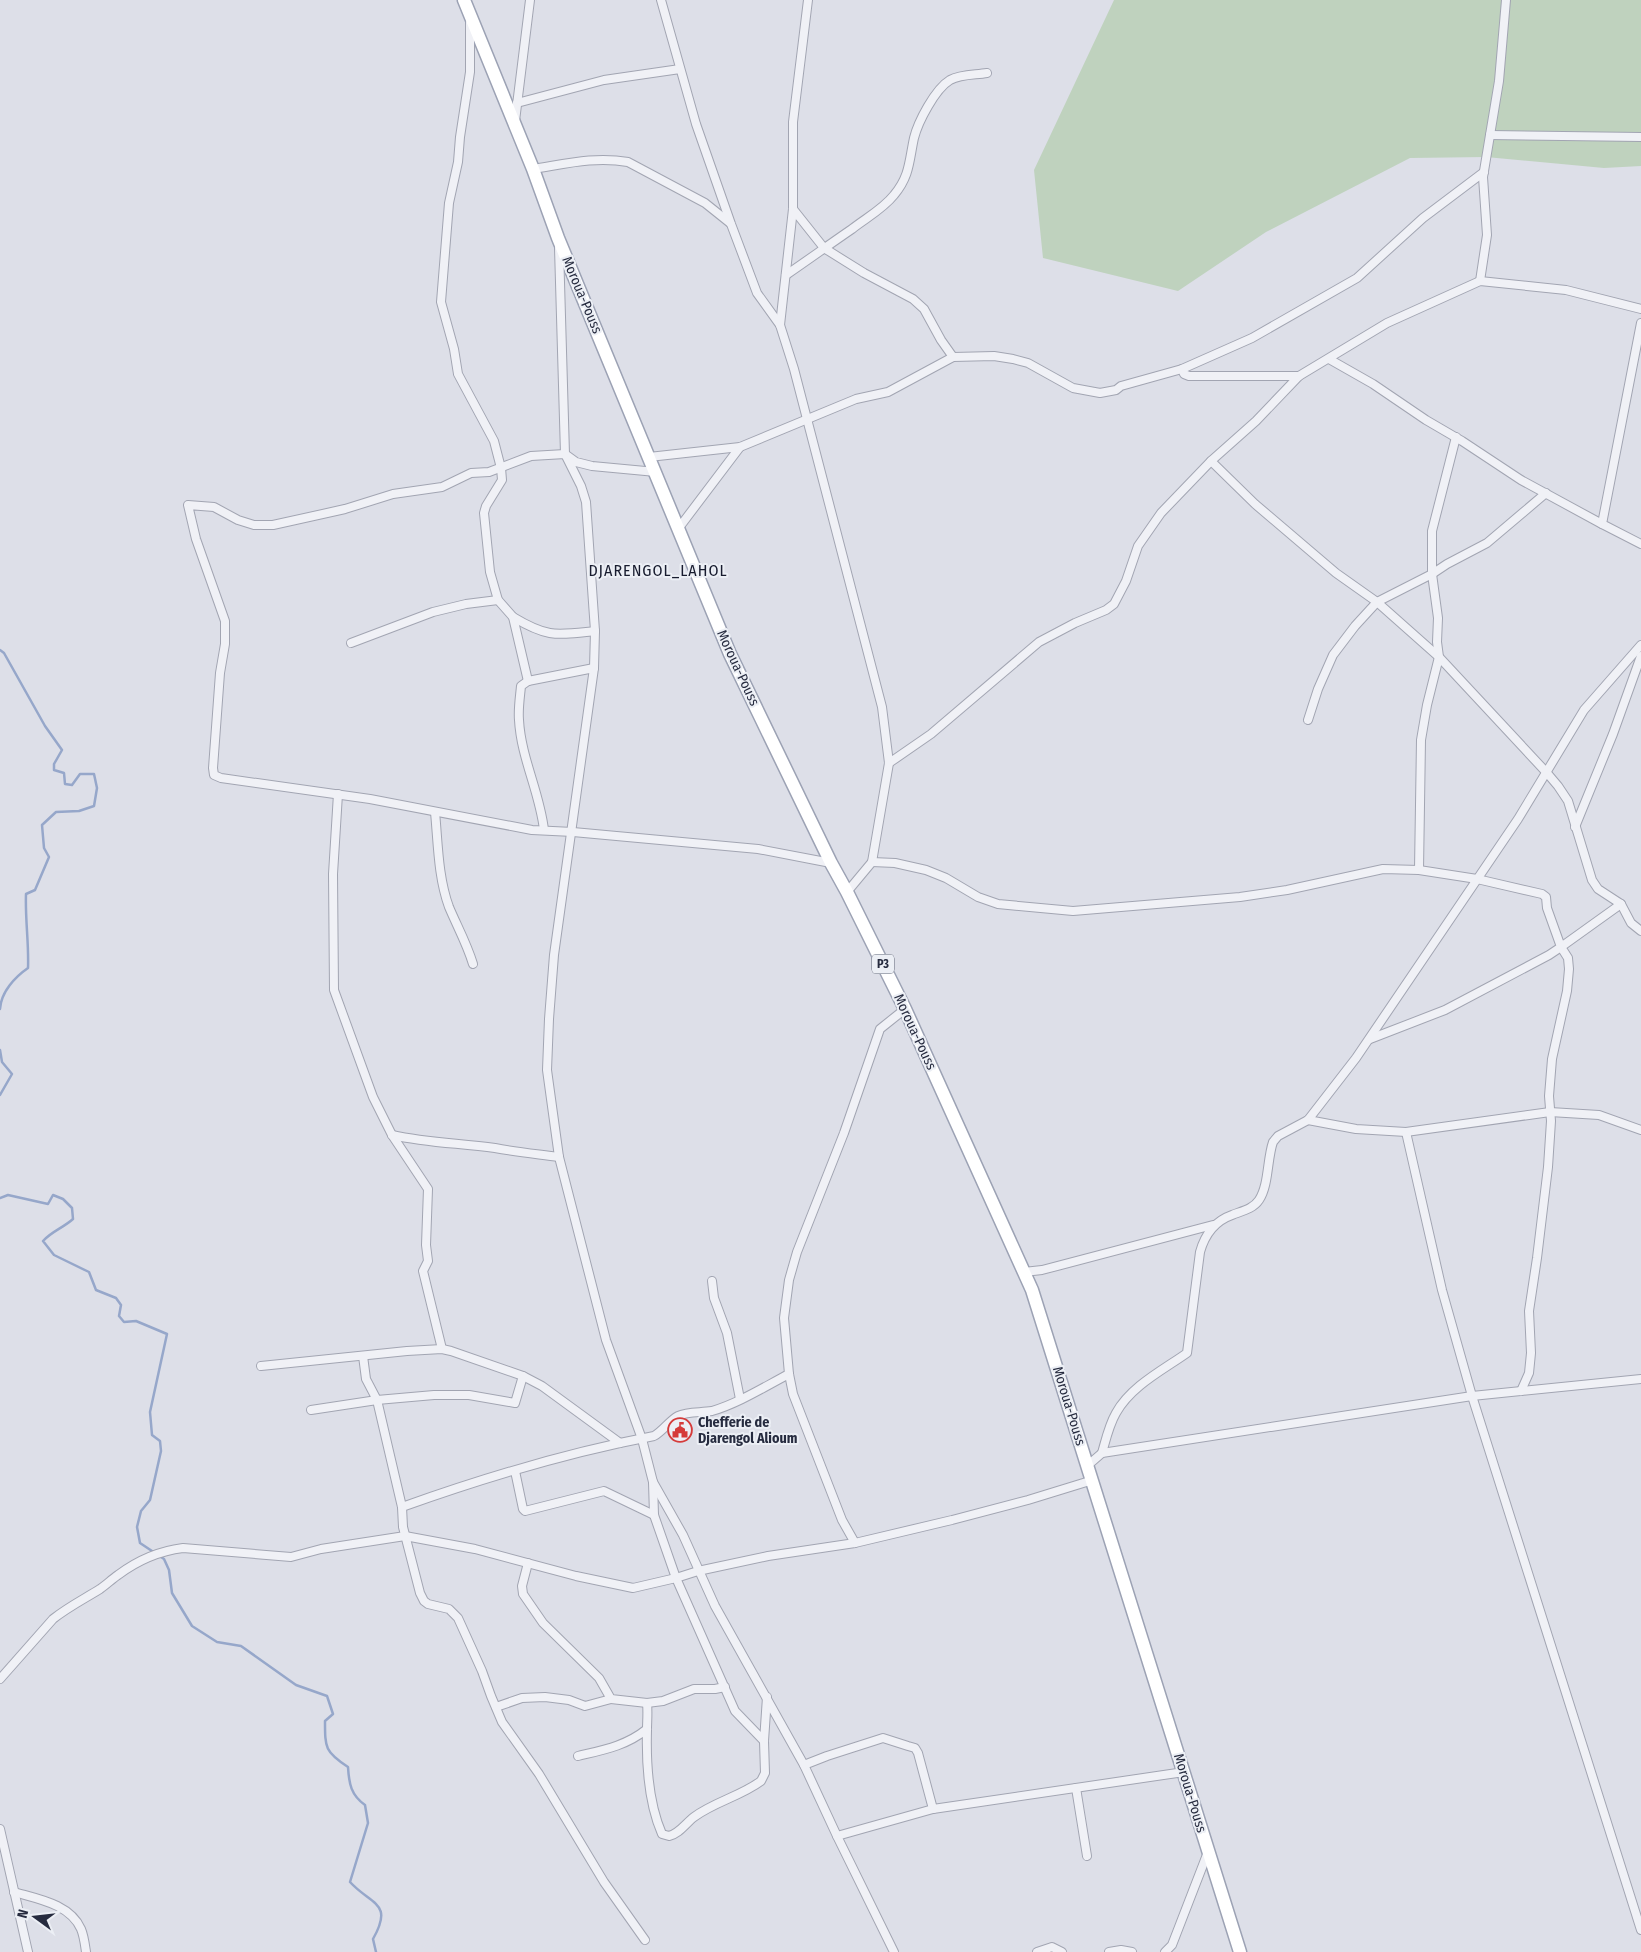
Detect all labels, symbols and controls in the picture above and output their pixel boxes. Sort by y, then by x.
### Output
street label: Moroua-Pouss [558,254,606,336]
district label: DJARENGOL_LAHOL [588,561,728,580]
street label: Moroua-Pouss [713,627,763,709]
road number: P3 [872,954,894,974]
street label: Moroua-Pouss [890,991,940,1073]
street label: Moroua-Pouss [1049,1364,1089,1448]
place label: Chefferie de Djarengol Alioum [698,1414,798,1447]
public building icon: Chefferie de Djarengol Alioum [667,1417,693,1443]
street label: Moroua-Pouss [1170,1751,1210,1835]
north arrow [10,1892,60,1942]
text: N [14,1908,32,1920]

